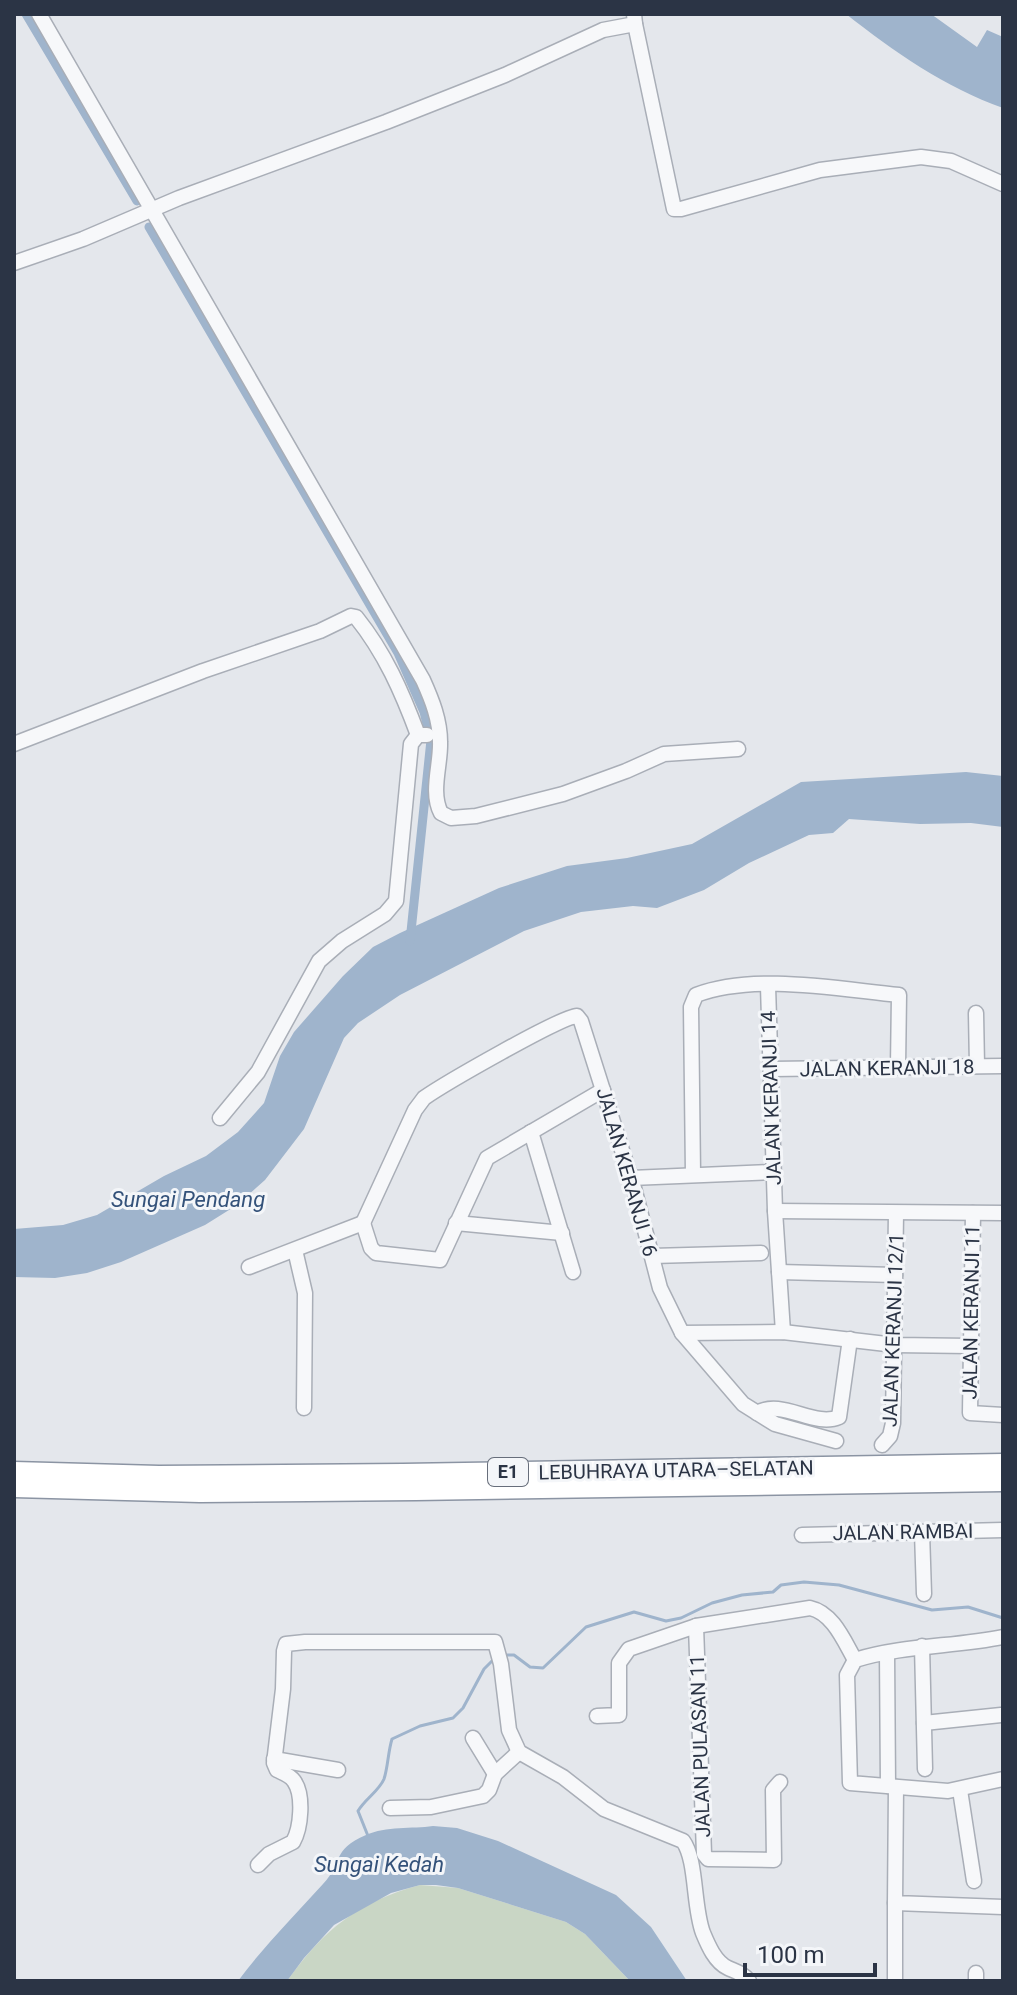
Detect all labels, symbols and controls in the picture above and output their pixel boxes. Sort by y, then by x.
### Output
street label: JALAN KERANJI 14 [756,1010,786,1186]
street label: JALAN KERANJI 18 [800,1054,974,1082]
street label: JALAN KERANJI 16 [591,1085,663,1259]
water label: Sungai Pendang [111,1187,265,1212]
street label: JALAN KERANJI 11 [957,1225,985,1399]
street label: JALAN KERANJI 12/1 [878,1233,908,1427]
street label: LEBUHRAYA UTARA–SELATAN [538,1456,814,1484]
road number: E1 [488,1458,528,1486]
street label: JALAN RAMBAI [832,1519,974,1545]
street label: JALAN PULASAN 11 [685,1654,715,1838]
water label: Sungai Kedah [314,1852,444,1877]
scale bar [745,1927,875,1977]
text: 100 m [757,1941,824,1969]

